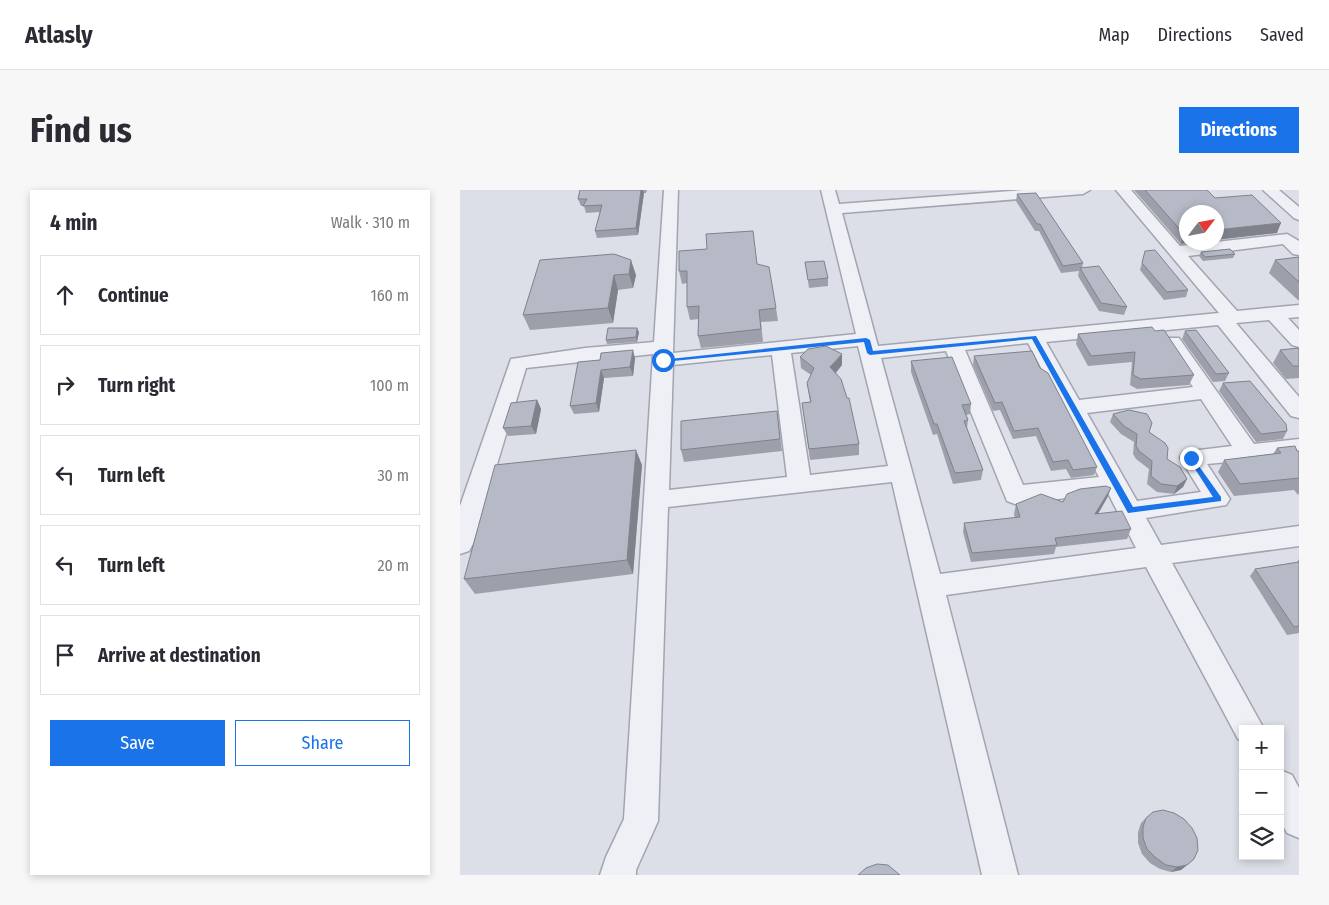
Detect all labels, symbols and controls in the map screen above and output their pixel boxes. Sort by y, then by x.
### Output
text: Atlasly [25,21,93,49]
text: Map [1098,24,1130,46]
text: Directions [1158,24,1232,46]
text: Saved [1260,24,1304,46]
button: Directions [1179,107,1299,153]
text: Find us [30,109,132,151]
north arrow [1179,205,1224,250]
text: 4 min [50,210,98,236]
text: Walk · 310 m [331,213,410,232]
icon: ahead [51,281,79,309]
text: Continue [98,284,169,307]
text: 160 m [370,286,409,305]
route start [652,349,675,372]
icon: right [51,371,79,399]
text: Turn right [98,374,175,397]
text: 100 m [370,376,409,395]
route end [1180,447,1203,470]
icon: left [51,461,79,489]
text: Turn left [98,464,165,487]
text: 30 m [377,466,409,485]
icon: left [51,551,79,579]
text: Turn left [98,554,165,577]
text: 20 m [378,556,409,575]
icon: arrive [51,641,79,669]
text: Arrive at destination [98,644,261,667]
button: Save [50,720,225,766]
button: Share [235,720,410,766]
map controls [1239,725,1284,860]
button: + [1239,725,1284,770]
button: − [1239,770,1284,815]
button: layers [1239,815,1284,860]

